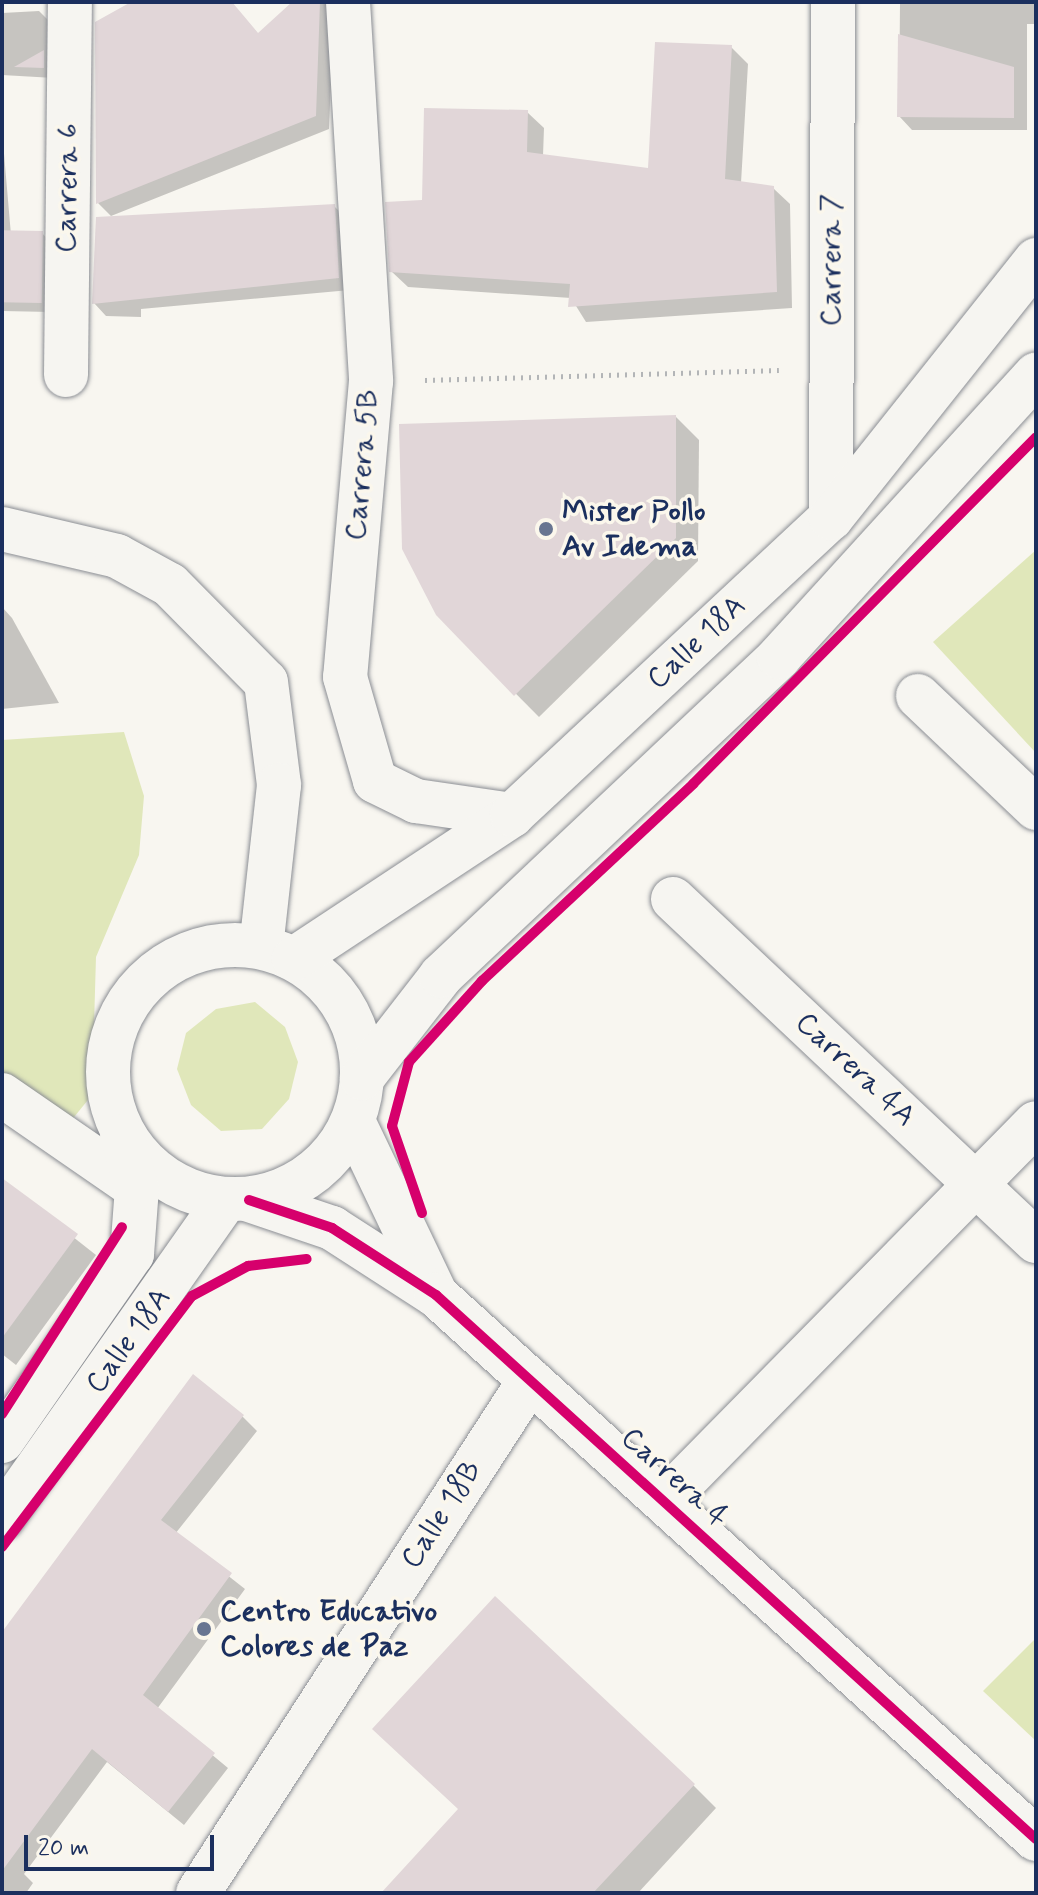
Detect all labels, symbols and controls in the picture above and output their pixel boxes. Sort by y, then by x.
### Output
street label: Carrera 6 [49,123,87,253]
street label: Carrera 7 [814,194,850,326]
street label: Carrera 5B [338,388,388,542]
place label: Mister Pollo Av Idema [562,494,704,564]
marker: Mister Pollo Av Idema [537,520,555,538]
street label: Calle 18A [640,588,754,698]
street label: Carrera 4A [787,1005,923,1135]
street label: Calle 18A [79,1281,179,1401]
street label: Carrera 4 [613,1420,735,1536]
street label: Calle 18B [394,1454,490,1576]
place label: Centro Educativo Colores de Paz [220,1594,437,1664]
marker: Centro Educativo Colores de Paz [195,1620,213,1638]
scale bar [28,1819,218,1869]
text: 20 m [38,1833,89,1864]

